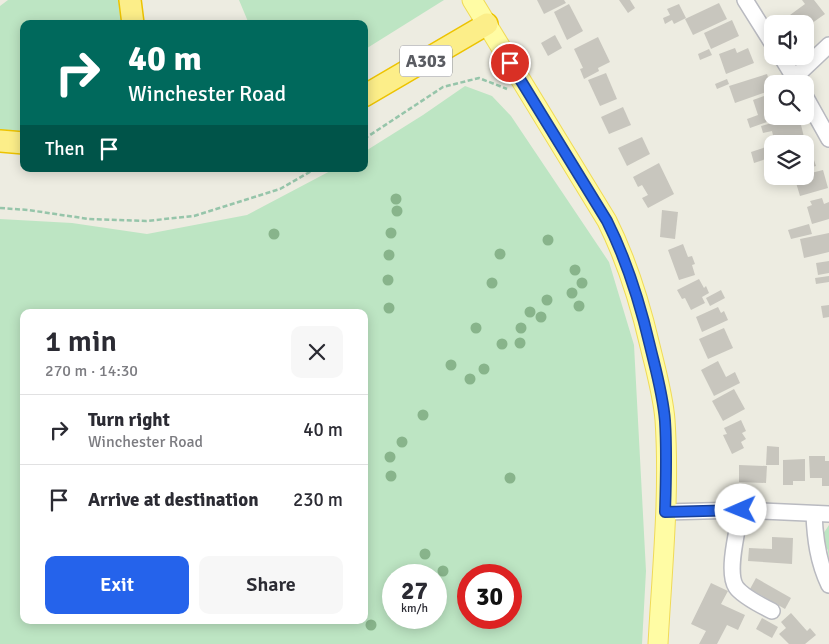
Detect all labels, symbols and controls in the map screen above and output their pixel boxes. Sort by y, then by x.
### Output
map controls [764,15,814,185]
button: sound [764,15,814,65]
text: 40 m [128,37,202,80]
icon: right [45,40,110,105]
pin [489,42,531,84]
road number: A303 [400,46,452,76]
icon: arrive [496,49,524,77]
button: search [764,75,814,125]
text: Winchester Road [128,80,286,107]
icon: arrive [95,135,123,163]
button: layers [764,135,814,185]
text: Then [45,137,85,161]
text: 1 min [45,323,117,360]
button: close [291,326,343,378]
text: 270 m · 14:30 [45,361,138,381]
text: Turn right [88,408,170,432]
icon: right [45,416,73,444]
text: 40 m [303,418,343,442]
text: Winchester Road [88,432,203,452]
position arrow [714,483,766,535]
icon: arrive [45,486,73,514]
text: Arrive at destination [88,488,259,512]
text: 230 m [293,488,343,512]
button: Exit [45,556,189,614]
button: Share [199,556,343,614]
speed limit sign: 30 [457,564,522,629]
text: 27 [401,575,428,606]
text: km/h [401,601,428,616]

